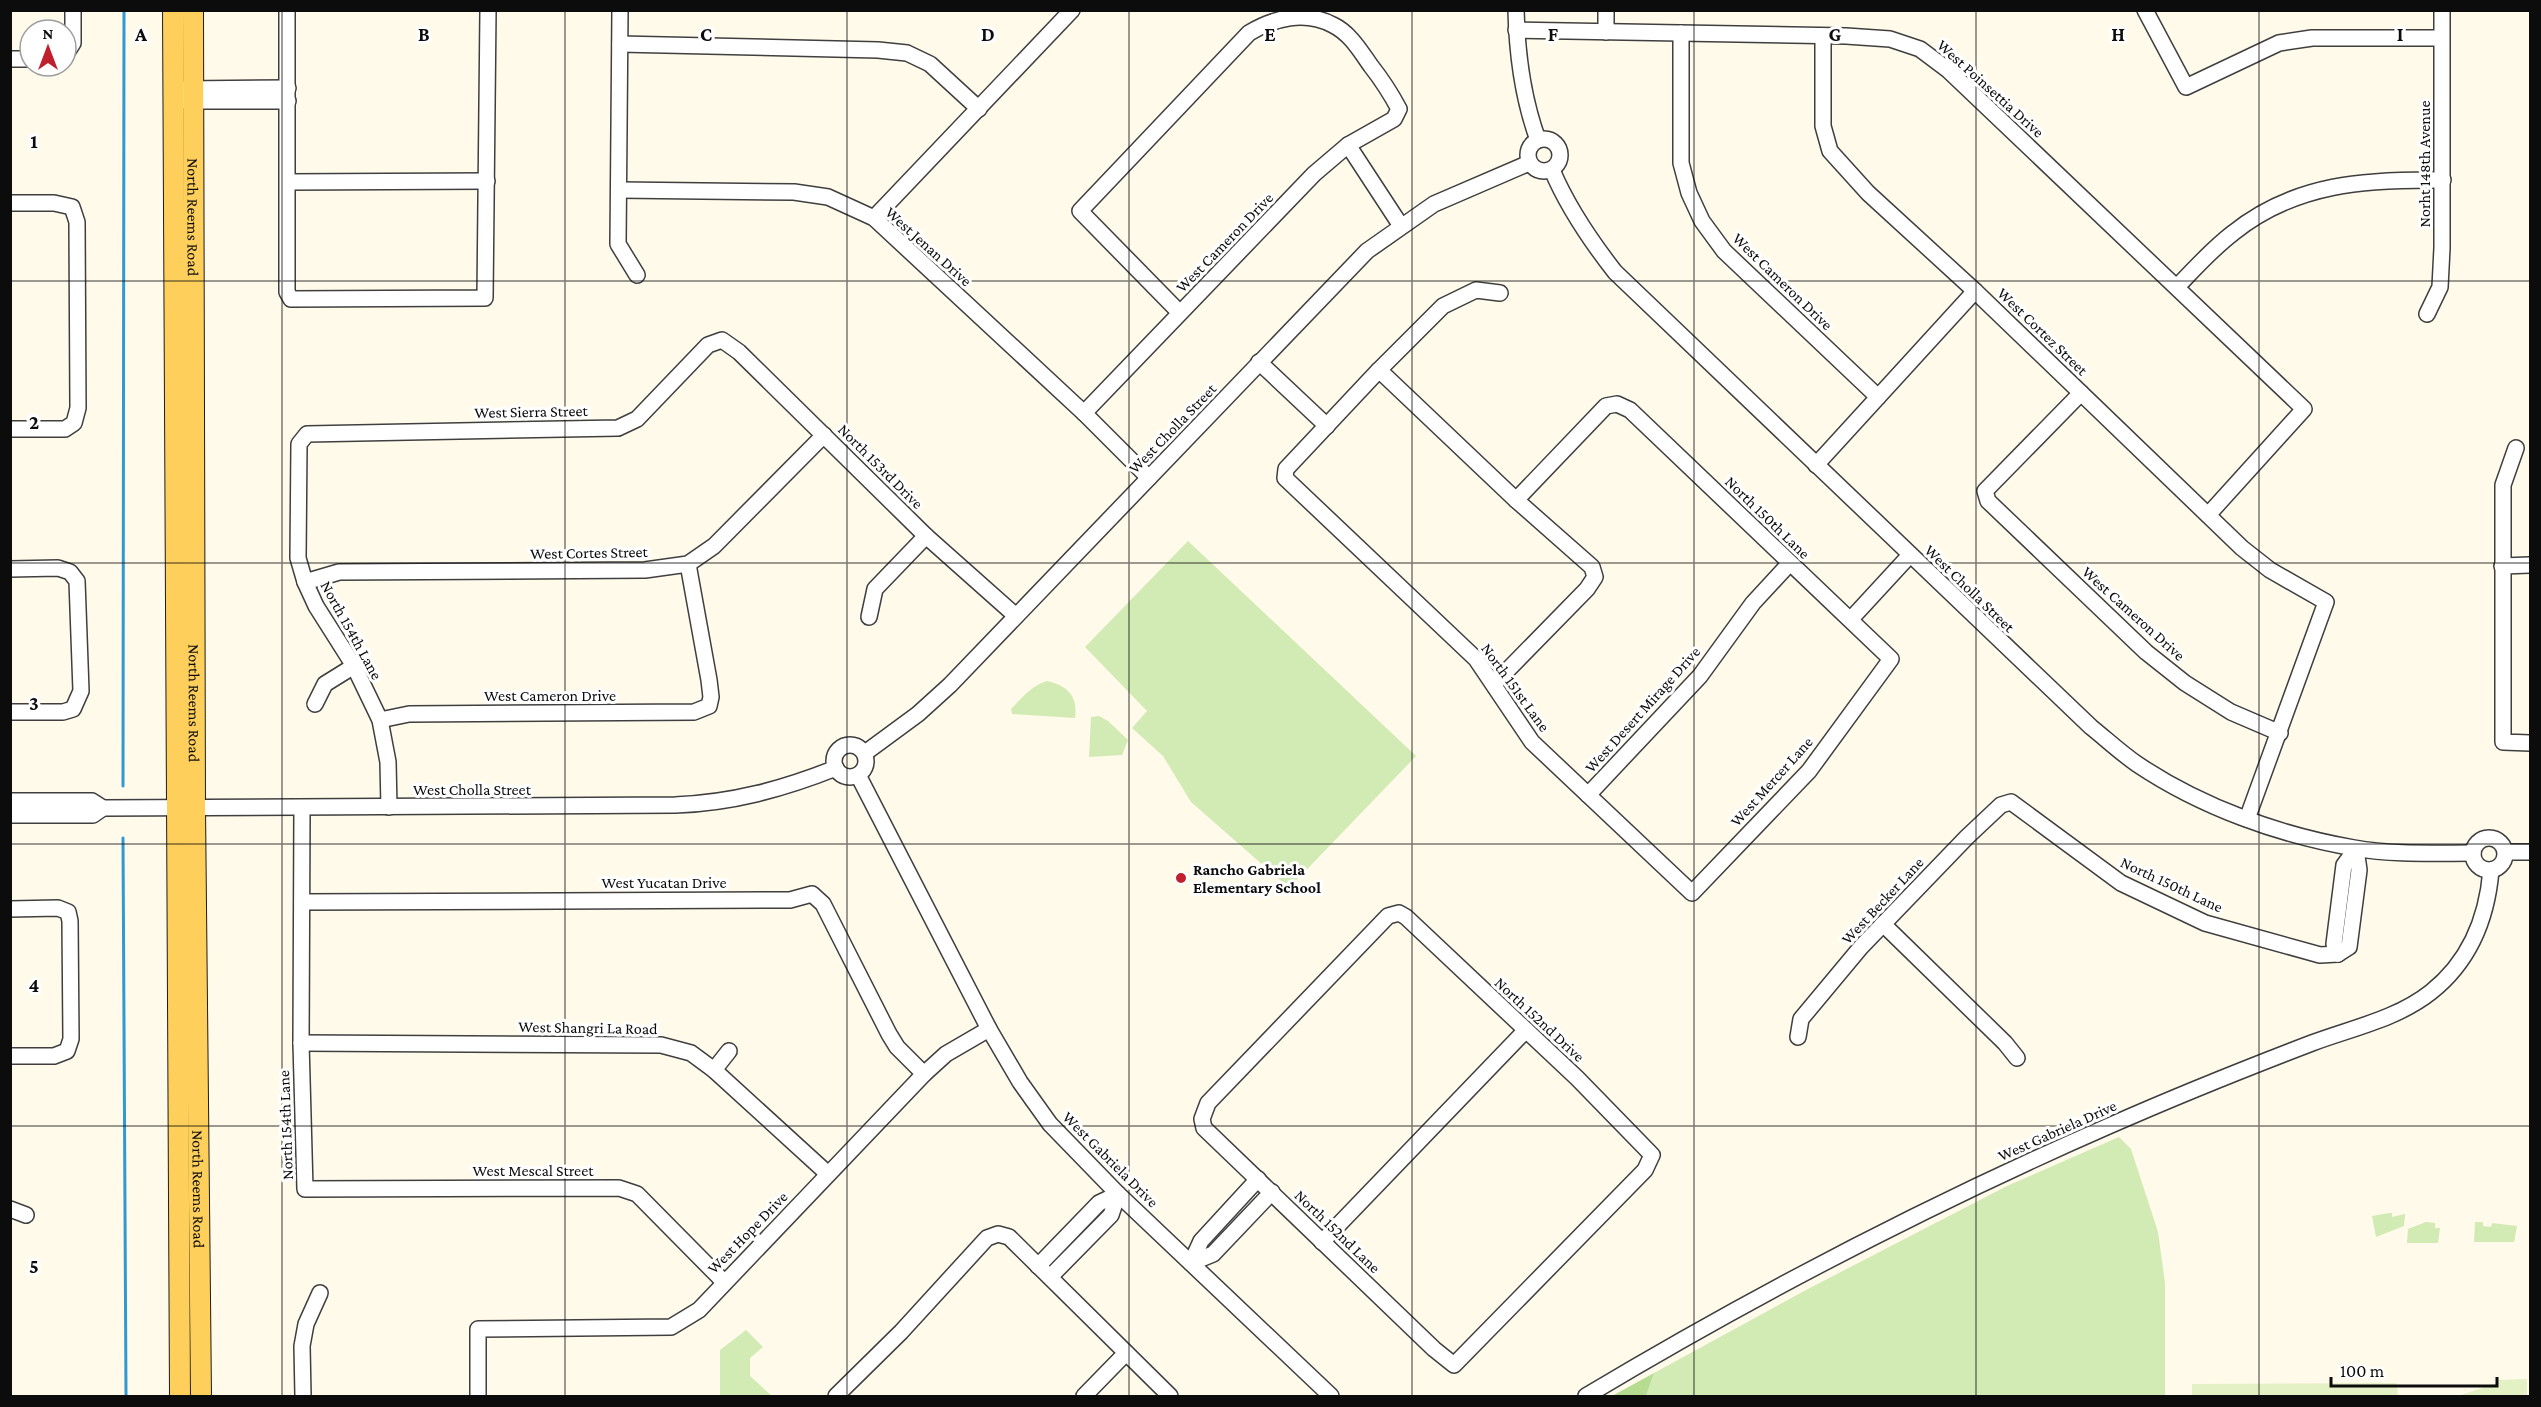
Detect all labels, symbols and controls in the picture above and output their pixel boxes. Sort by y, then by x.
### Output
north arrow [18,18,78,78]
text: A [134,23,148,45]
text: B [418,23,430,45]
text: C [700,23,712,45]
text: D [981,23,995,45]
text: E [1264,23,1276,45]
text: F [1548,23,1559,45]
text: G [1829,23,1842,45]
text: H [2111,23,2125,45]
text: I [2397,23,2404,45]
text: N [43,25,54,42]
street label: West Poinsettia Drive [1934,36,2047,141]
street label: Norht 148th Avenue [2416,101,2433,227]
text: 1 [30,130,38,152]
street label: North Reems Road [184,158,202,277]
street label: West Cameron Drive [1172,189,1276,296]
street label: West Jenan Drive [882,203,975,290]
street label: West Cameron Drive [1729,229,1836,333]
street label: West Cortez Street [1994,284,2092,379]
street label: West Cholla Street [1125,380,1220,477]
street label: West Sierra Street [474,402,588,421]
text: 2 [29,411,39,433]
street label: North 153rd Drive [835,420,927,512]
street label: North 150th Lane [1722,473,1813,562]
street label: West Cholla Street [1921,541,2018,636]
street label: West Cortes Street [530,543,649,562]
street label: West Cameron Drive [2079,563,2188,664]
street label: North 154th Lane [317,578,386,682]
street label: North 151st Lane [1478,640,1553,735]
street label: West Desert Mirage Drive [1581,643,1704,776]
street label: North Reems Road [186,644,203,763]
street label: West Cameron Drive [484,687,616,704]
text: 3 [29,692,39,714]
street label: West Mercer Lane [1727,733,1816,830]
street label: West Cholla Street [413,781,532,798]
street label: North 150th Lane [2118,853,2226,916]
street label: West Becker Lane [1838,854,1927,947]
place label: Rancho Gabriela Elementary School [1193,861,1321,896]
marker: Rancho Gabriela Elementary School [1174,871,1188,885]
street label: West Yucatan Drive [602,874,726,891]
text: 4 [29,974,40,996]
street label: North 152nd Drive [1492,974,1588,1065]
street label: West Shangri La Road [518,1018,658,1038]
street label: North 154th Lane [275,1070,296,1180]
street label: West Gabriela Drive [1995,1097,2119,1164]
street label: West Gabriela Drive [1059,1108,1162,1211]
street label: North Reems Road [189,1130,207,1249]
street label: West Mescal Street [473,1162,594,1179]
street label: North 152nd Lane [1291,1186,1384,1276]
street label: West Hope Drive [704,1188,791,1278]
text: 5 [29,1255,39,1277]
scale bar [2331,1350,2498,1388]
text: 100 m [2340,1361,2385,1381]

